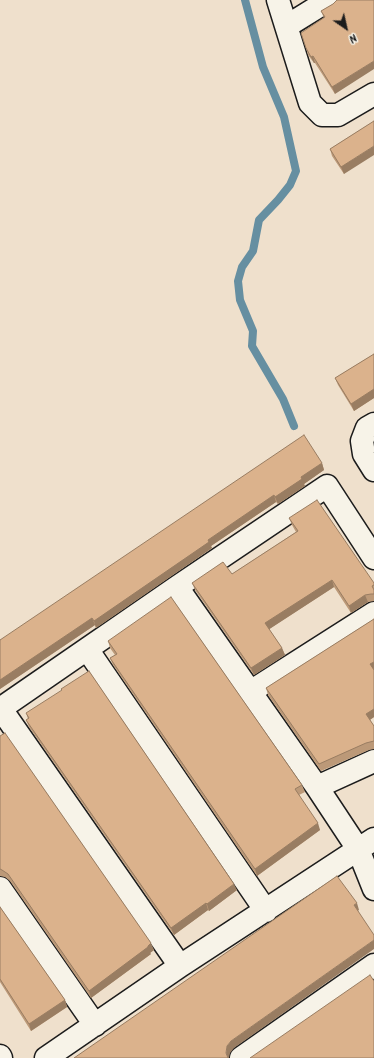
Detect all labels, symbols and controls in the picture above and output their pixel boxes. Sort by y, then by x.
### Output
north arrow [326,8,366,48]
text: N [345,29,361,47]

